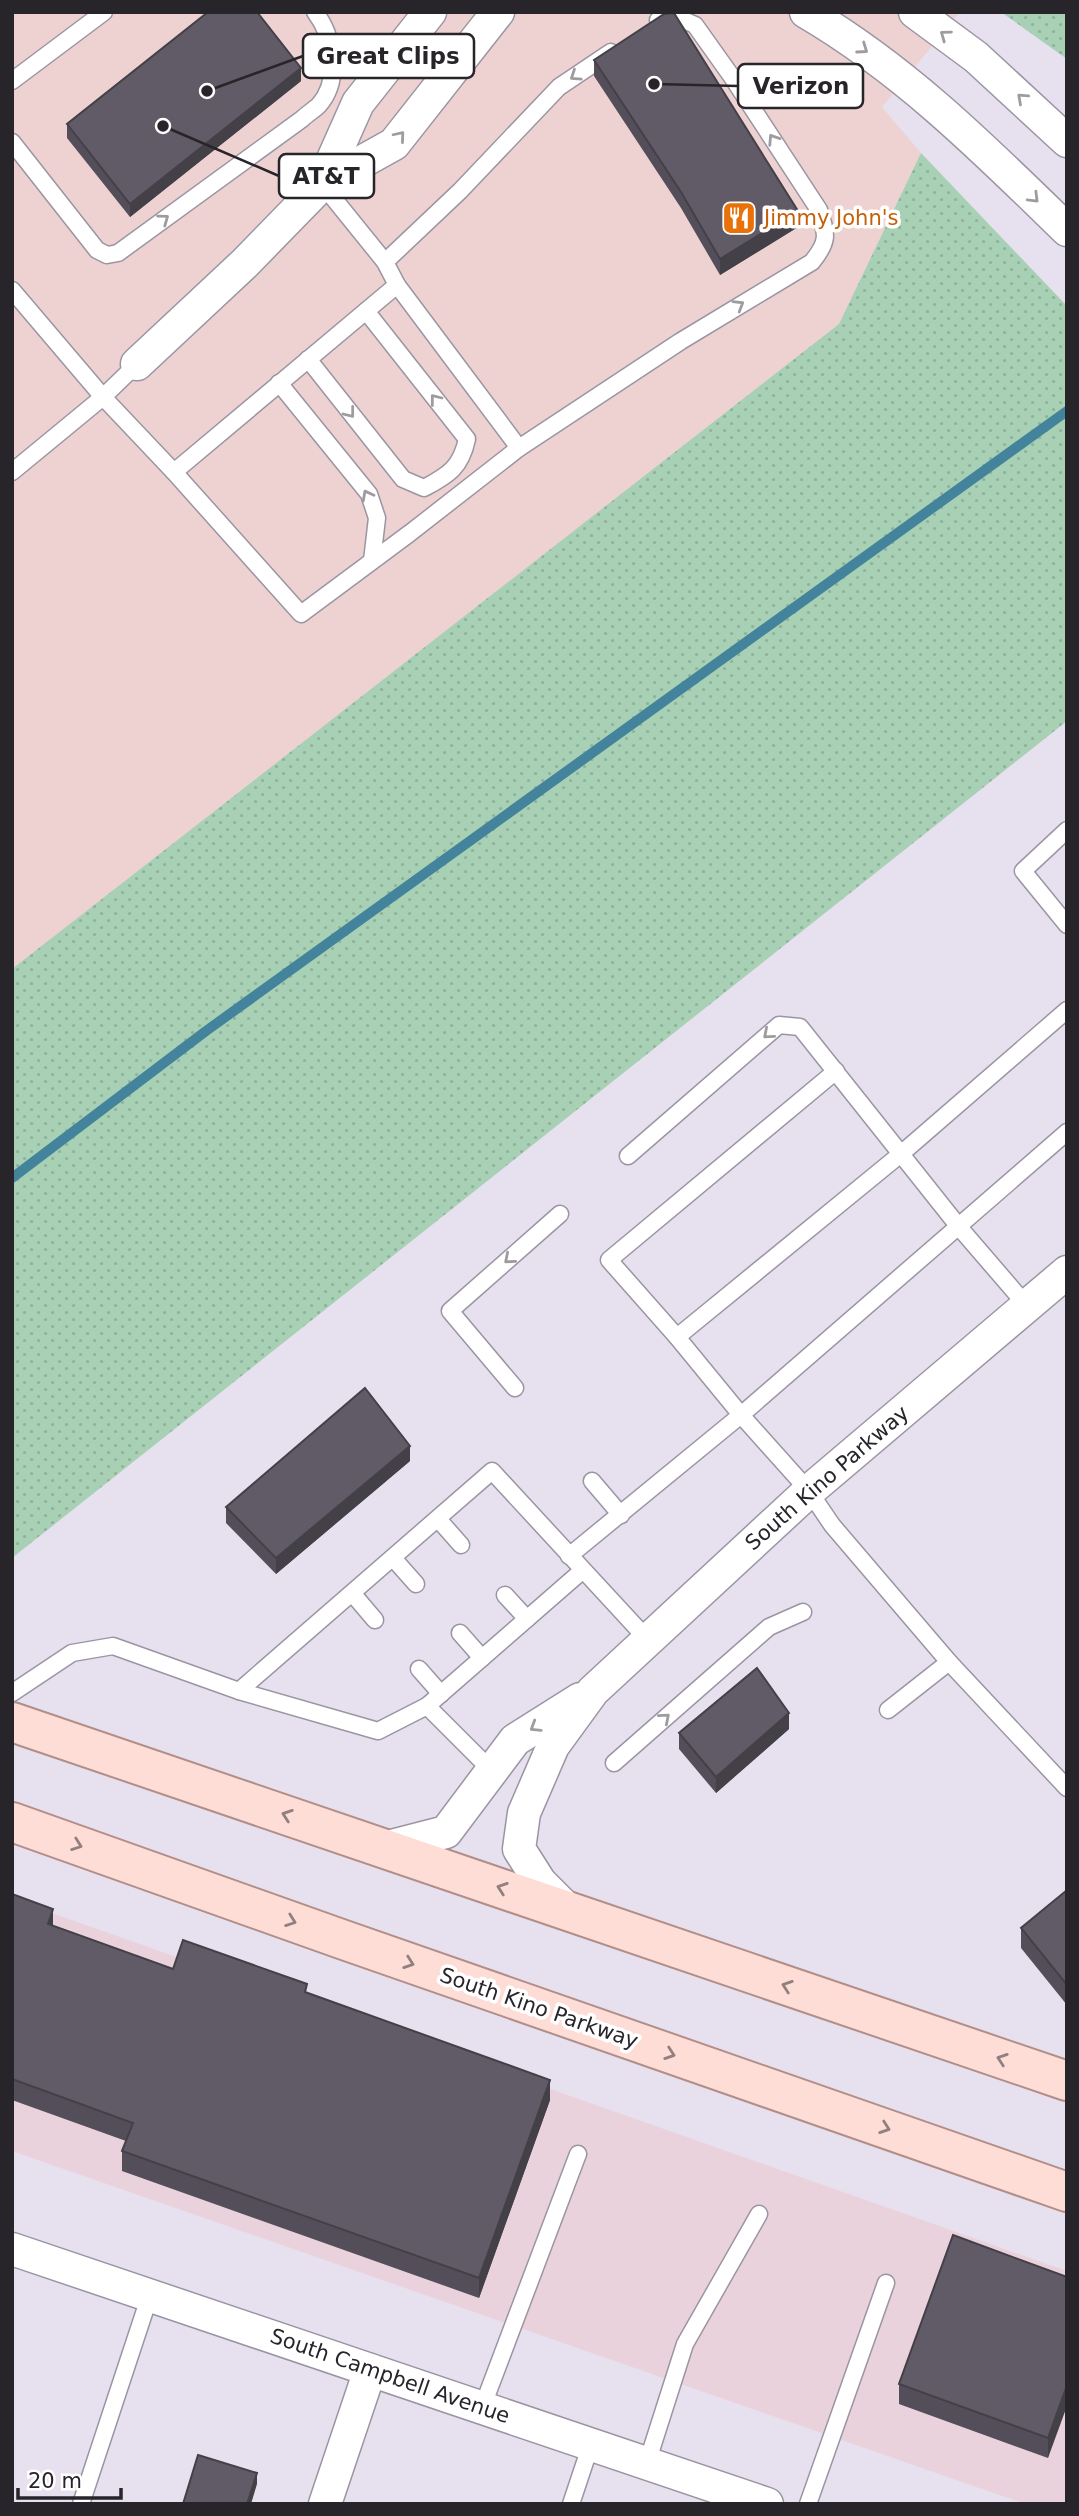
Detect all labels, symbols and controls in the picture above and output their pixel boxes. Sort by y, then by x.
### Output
one-way arrow [941,31,953,43]
callout: Great Clips [303,34,474,78]
one-way arrow [855,41,868,53]
text: Great Clips [316,43,460,69]
callout: Verizon [738,64,863,108]
one-way arrow [570,68,583,80]
text: Verizon [753,73,849,99]
one-way arrow [1017,94,1030,106]
one-way arrow [392,131,404,144]
one-way arrow [768,133,781,146]
callout: AT&T [279,154,374,198]
text: AT&T [292,163,360,189]
one-way arrow [1026,190,1039,203]
restaurant icon: Jimmy John's [720,199,758,237]
place label: Jimmy John's [762,206,898,230]
one-way arrow [156,215,169,228]
one-way arrow [732,301,745,314]
one-way arrow [431,394,444,407]
one-way arrow [342,404,354,417]
one-way arrow [362,490,376,503]
one-way arrow [763,1026,776,1038]
one-way arrow [504,1251,517,1263]
street label: South Kino Parkway [741,1401,913,1555]
one-way arrow [657,1714,670,1726]
one-way arrow [530,1719,543,1732]
one-way arrow [281,1809,293,1823]
one-way arrow [70,1837,82,1851]
one-way arrow [496,1882,508,1896]
one-way arrow [284,1913,296,1927]
one-way arrow [402,1955,414,1969]
street label: South Kino Parkway [437,1963,641,2053]
one-way arrow [781,1979,793,1994]
one-way arrow [663,2046,675,2060]
one-way arrow [997,2053,1009,2067]
one-way arrow [878,2120,890,2134]
street label: South Campbell Avenue [267,2324,513,2428]
scale bar [18,2456,121,2500]
text: 20 m [28,2469,82,2493]

